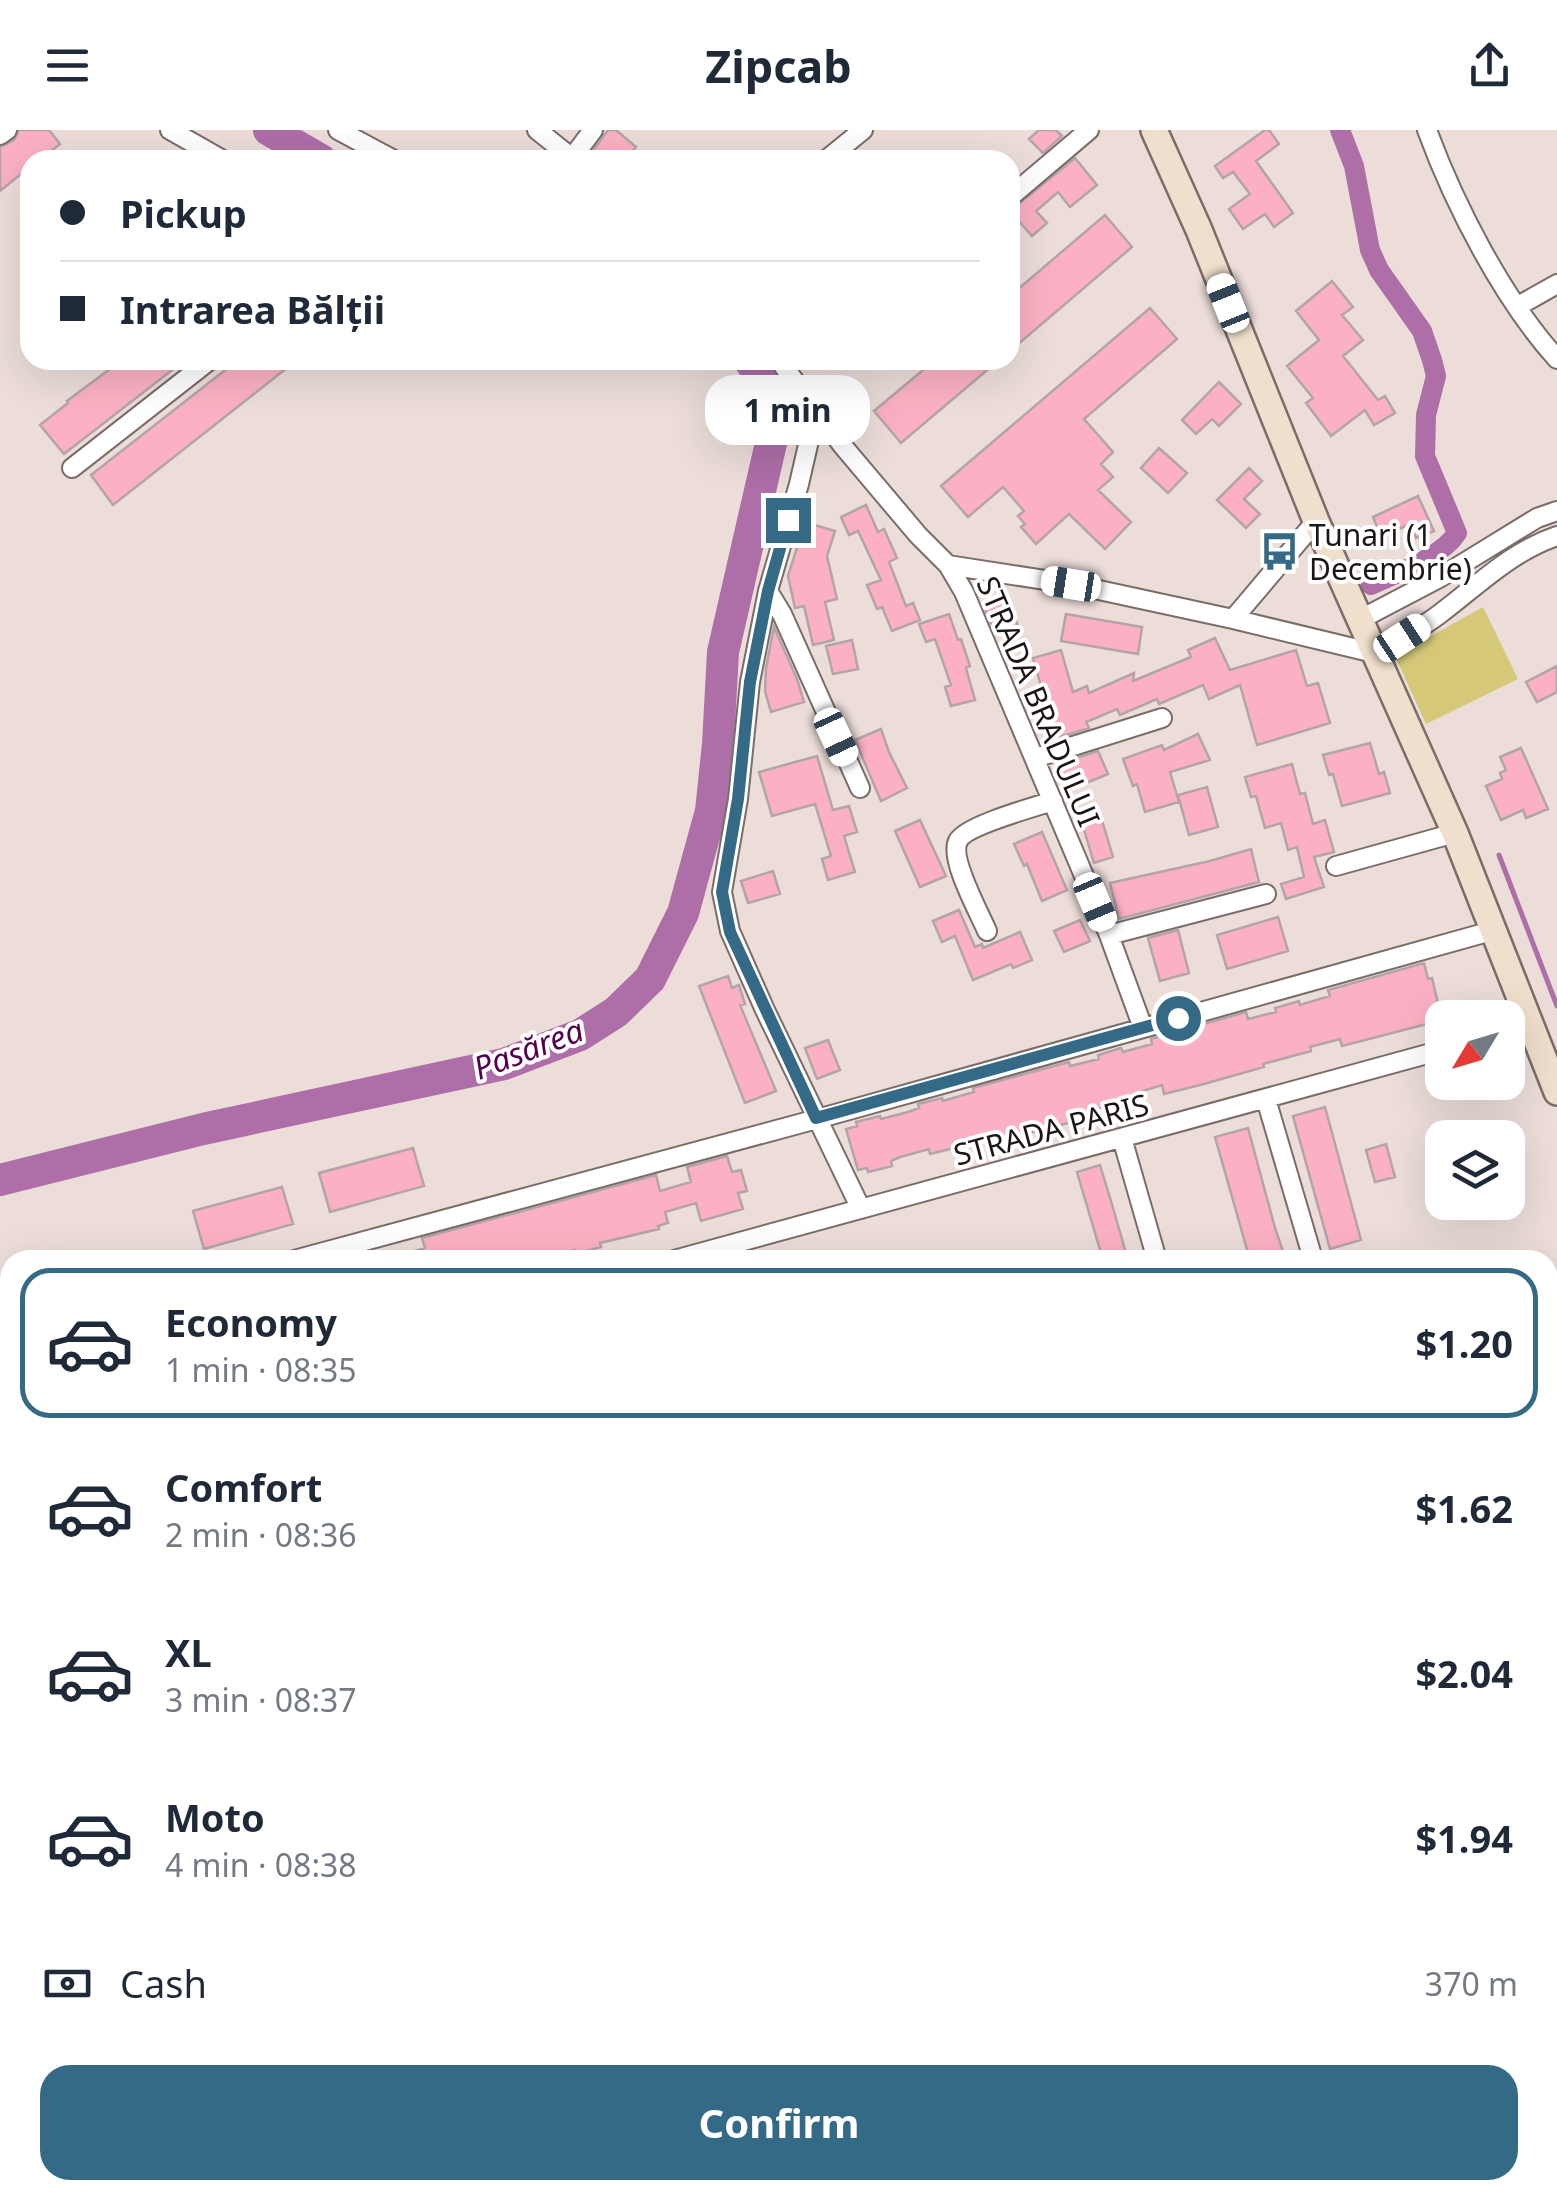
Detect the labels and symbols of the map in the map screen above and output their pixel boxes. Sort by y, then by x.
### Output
car [1203,270,1253,336]
callout: 1 min [706,375,870,445]
route end [766,498,811,543]
place label: Tunari (1 Decembrie) [1309,514,1472,589]
bus stop icon: Tunari (1 Decembrie) [1258,530,1300,572]
car [1039,564,1103,604]
street label: STRADA BRADULUI [968,570,1110,832]
car [1369,609,1435,667]
car [810,703,862,771]
car [1069,869,1121,935]
route start [1156,996,1201,1041]
north arrow [1425,1000,1525,1100]
water label: Pasărea [467,1007,589,1089]
street label: STRADA PARIS [949,1083,1153,1175]

